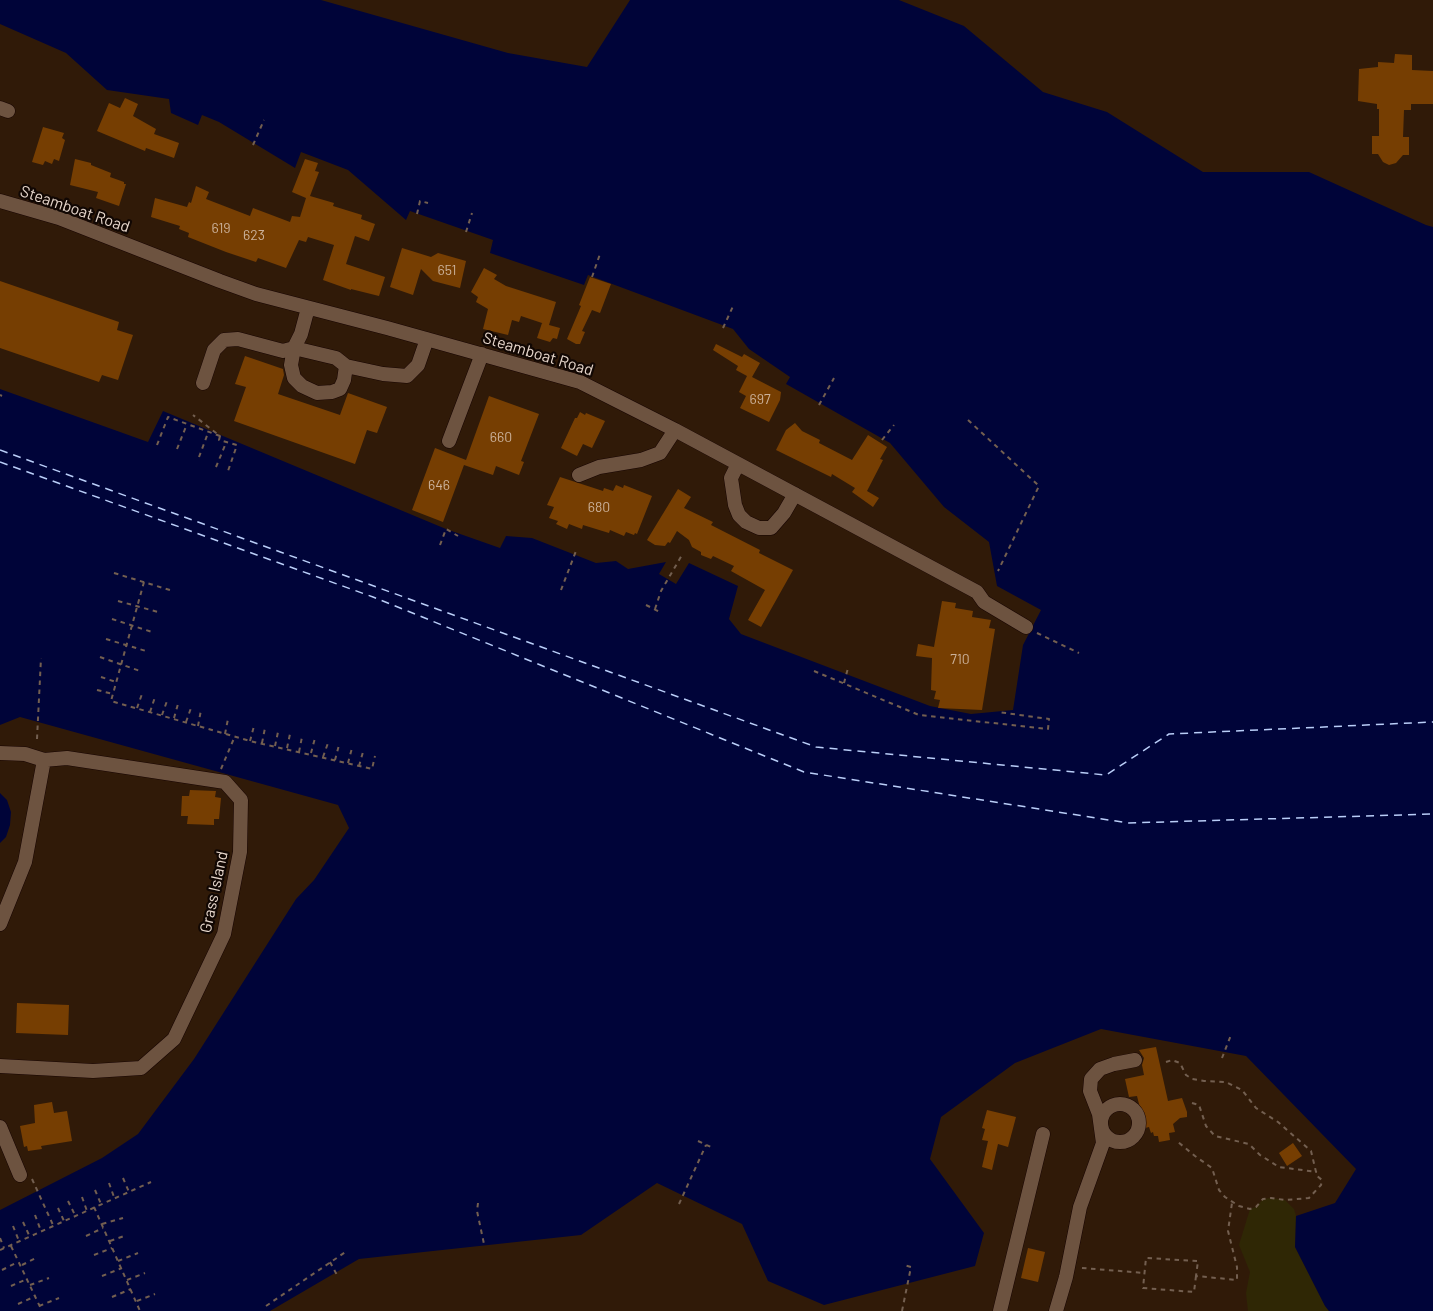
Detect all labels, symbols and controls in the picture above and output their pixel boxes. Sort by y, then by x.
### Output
street label: Steamboat Road [18,181,132,237]
house number: 619 [211,220,231,236]
house number: 623 [243,227,265,243]
house number: 651 [438,262,456,278]
street label: Steamboat Road [480,328,596,380]
house number: 697 [749,391,771,407]
house number: 660 [490,429,512,445]
house number: 646 [428,477,450,493]
house number: 680 [588,499,610,515]
house number: 710 [950,651,970,667]
street label: Grass Island [196,849,232,935]

